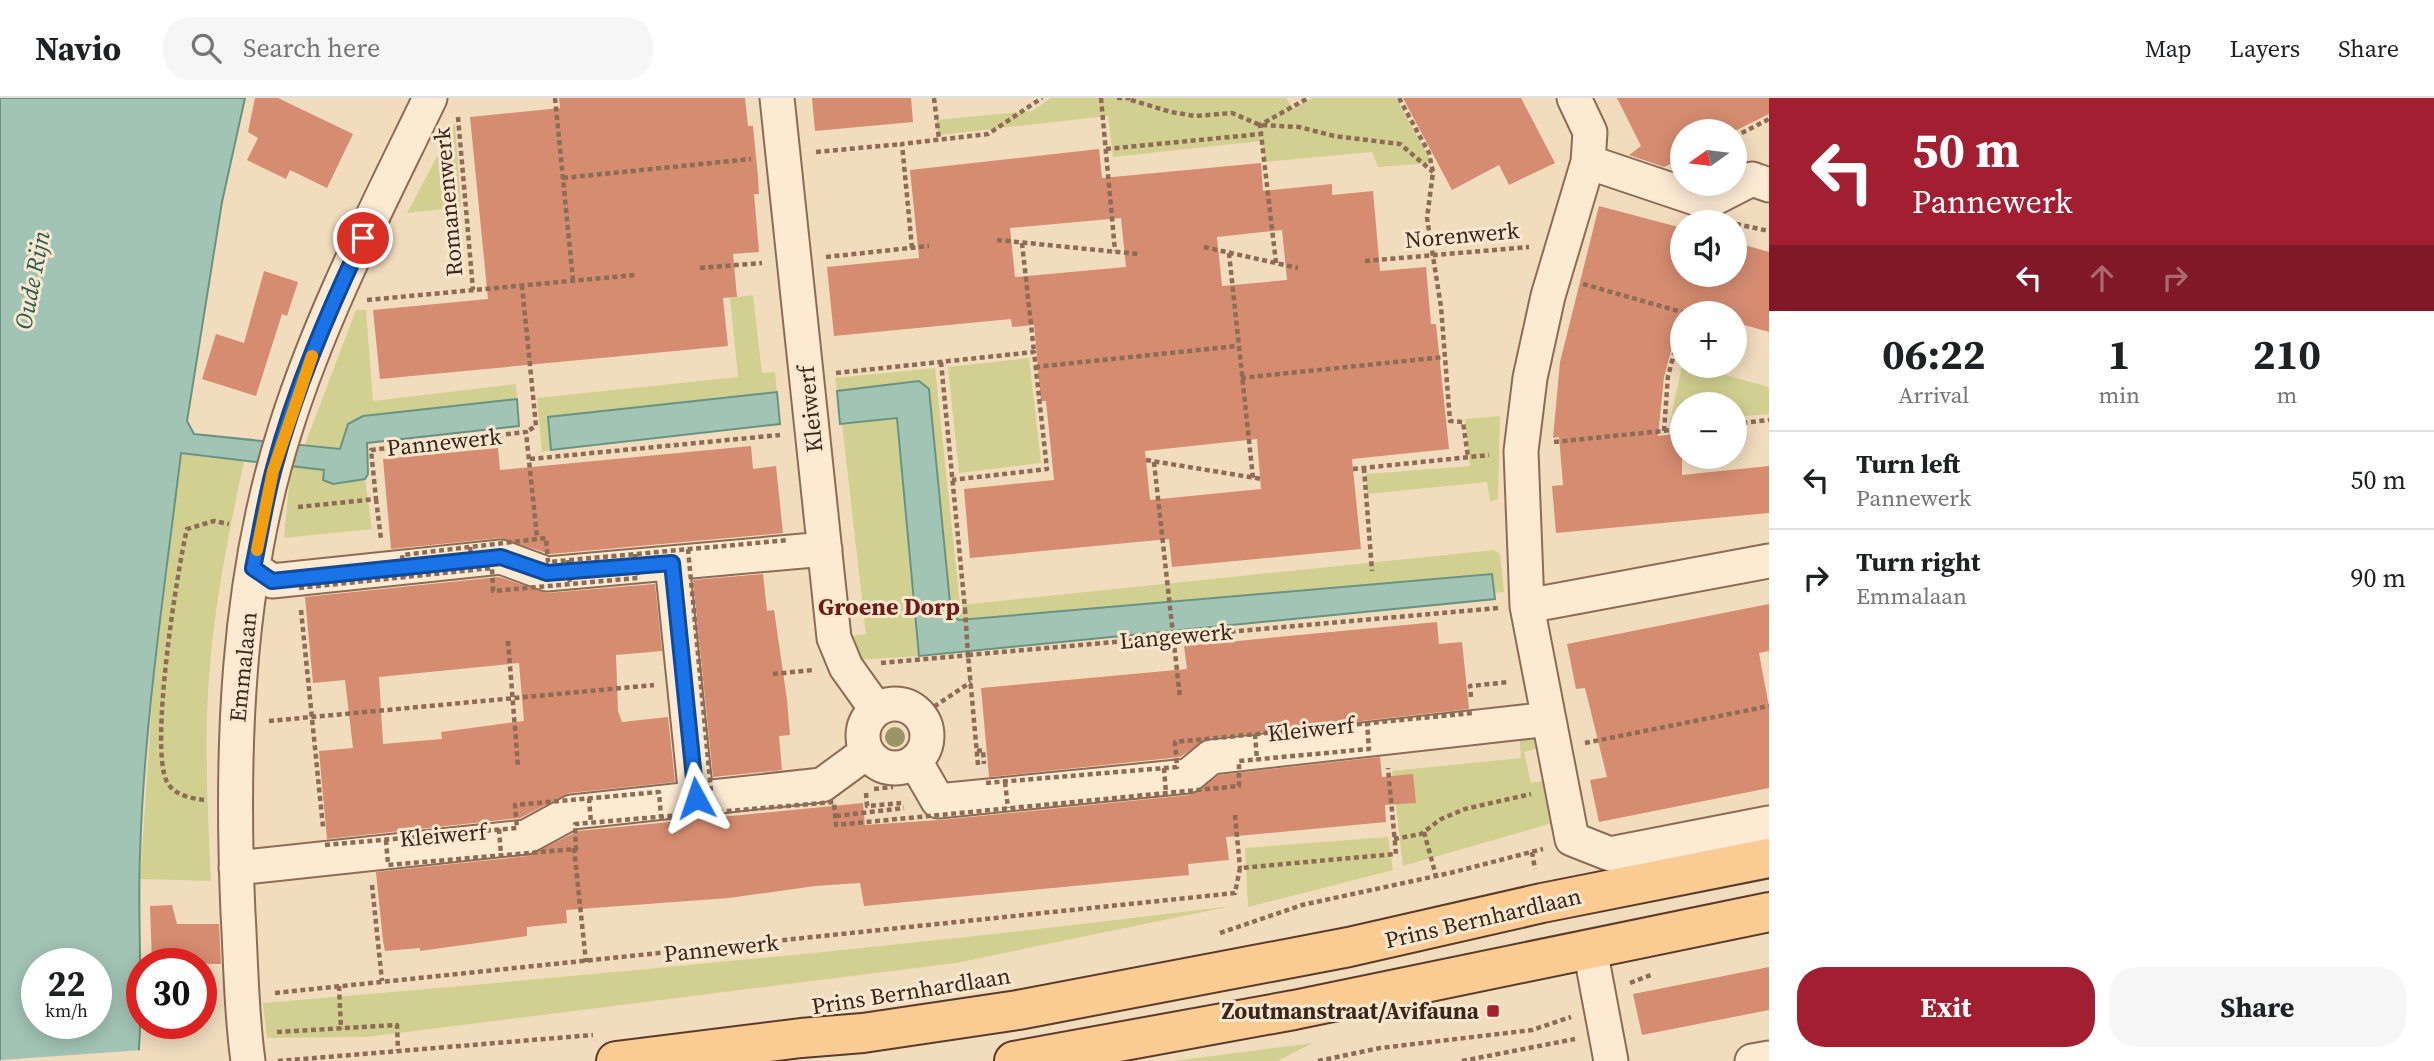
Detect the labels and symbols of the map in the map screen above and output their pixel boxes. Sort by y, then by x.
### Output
north arrow [1670,119,1746,196]
street label: Romanenwerk [426,126,470,278]
pin [333,208,393,268]
street label: Norenwerk [1404,214,1521,256]
water label: Oude Rijn [6,228,58,332]
street label: Kleiwerf [789,362,830,454]
street label: Pannewerk [385,420,503,464]
district label: Groene Dorp [818,590,960,623]
street label: Emmalaan [221,610,265,724]
street label: Langewerk [1118,615,1234,657]
street label: Kleiwerf [1266,708,1358,749]
position arrow [659,761,733,835]
street label: Kleiwerf [398,815,490,855]
street label: Prins Bernhardlaan [1382,880,1585,956]
street label: Pannewerk [662,926,780,970]
speed limit sign: 30 [126,948,217,1039]
street label: Prins Bernhardlaan [809,959,1013,1023]
place label: Zoutmanstraat/Avifauna [1222,995,1480,1027]
marker: Zoutmanstraat/Avifauna [1485,1003,1501,1019]

